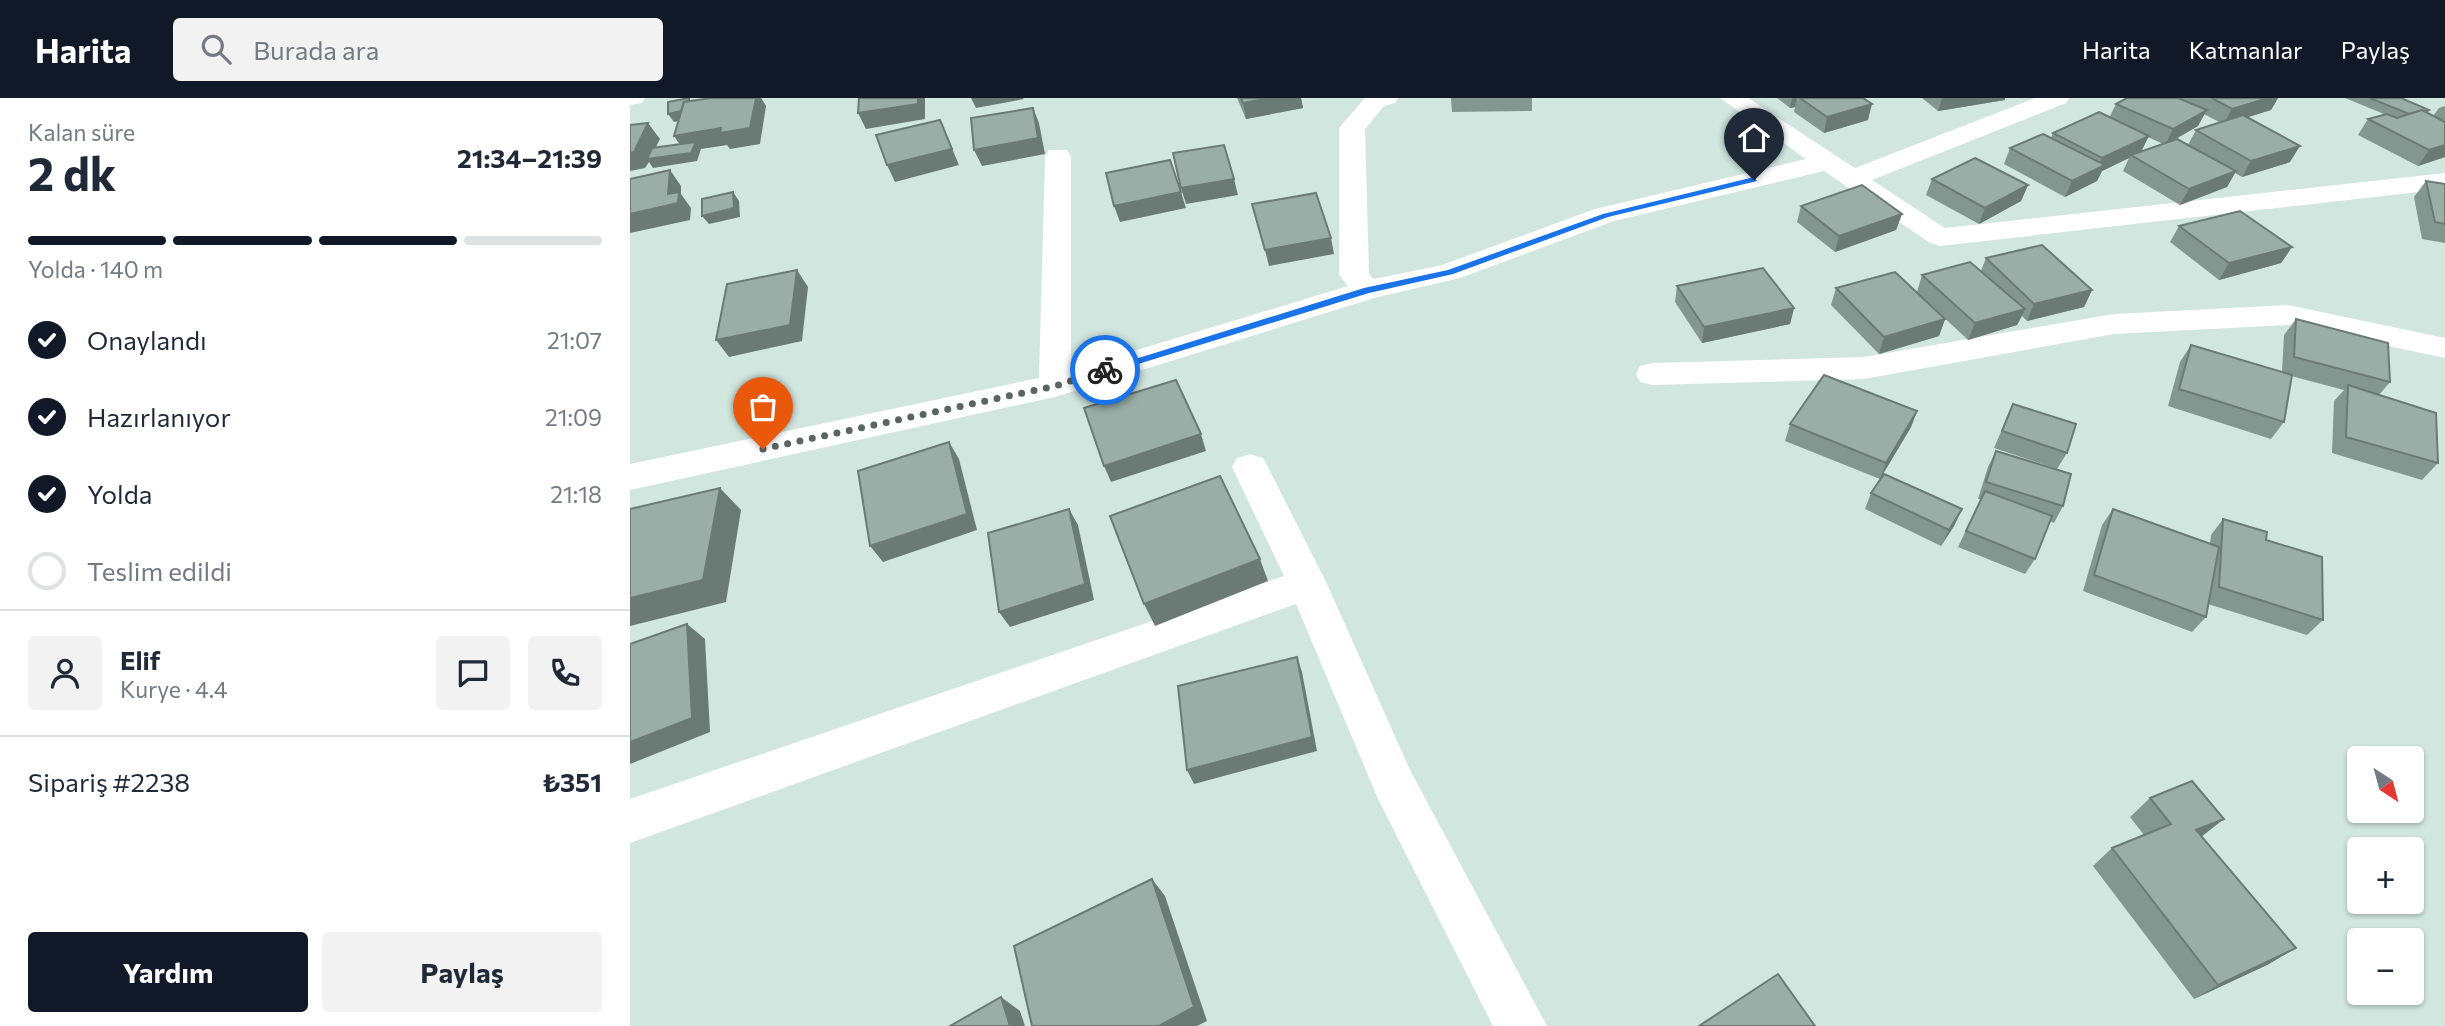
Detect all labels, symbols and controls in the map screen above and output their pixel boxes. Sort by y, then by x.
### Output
search box [173,18,663,81]
text: Harita [35,29,131,70]
icon: search [197,30,235,68]
text: Burada ara [253,34,379,65]
text: Harita [2082,35,2151,64]
text: Katmanlar [2189,35,2303,64]
text: Paylaş [2341,35,2410,64]
pin [1724,108,1784,180]
text: Kalan süre [28,118,135,146]
icon: home [1735,119,1773,157]
text: 21:34–21:39 [457,142,602,173]
text: 2 dk [28,144,116,200]
text: Yolda · 140 m [28,255,163,283]
icon: check [28,321,66,359]
text: Onaylandı [87,324,207,355]
text: 21:07 [547,326,602,354]
courier [1070,335,1140,405]
icon: bike [1086,351,1124,389]
pin [733,377,793,449]
icon: bag [744,388,782,426]
icon: check [28,398,66,436]
text: Hazırlanıyor [87,401,231,432]
text: 21:09 [545,403,602,431]
icon: check [28,475,66,513]
text: Yolda [87,478,152,509]
text: 21:18 [550,480,602,508]
text: Teslim edildi [87,555,232,586]
button: person [28,636,102,710]
button: chat [436,636,510,710]
button: phone [528,636,602,710]
text: Elif [120,644,160,675]
text: Kurye · 4.4 [120,675,228,703]
north arrow [2347,746,2424,822]
map controls [2347,746,2424,1005]
text: Sipariş #2238 [28,766,190,797]
text: ₺351 [542,766,602,797]
button: + [2347,837,2424,914]
button: − [2347,928,2424,1005]
button: Yardım [28,932,308,1012]
button: Paylaş [322,932,602,1012]

